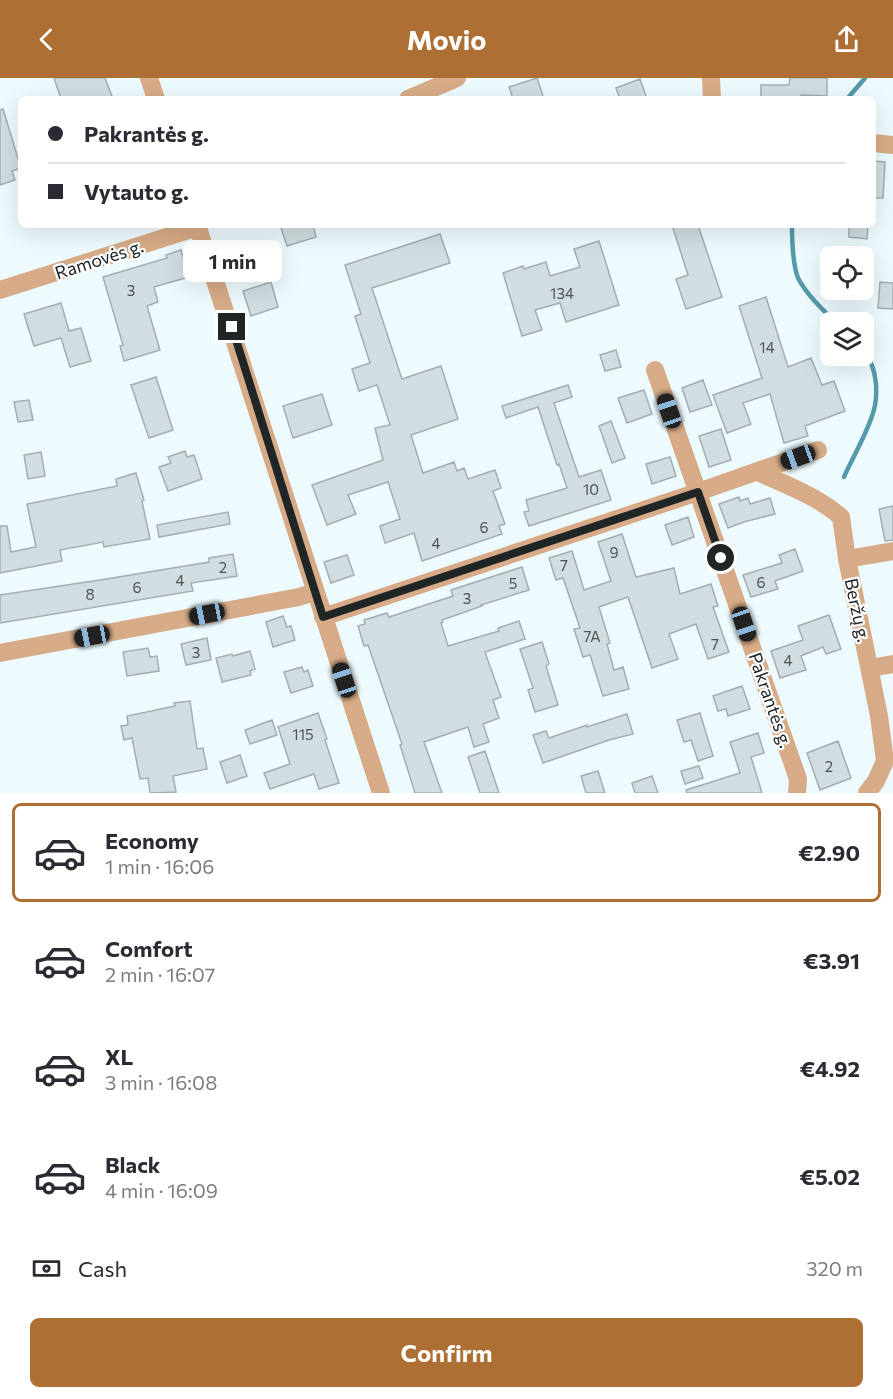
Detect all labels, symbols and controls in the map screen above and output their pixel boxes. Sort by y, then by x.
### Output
icon: back [30,23,63,56]
text: Movio [407,23,486,56]
icon: share [830,23,863,56]
text: Pakrantės g. [84,120,209,147]
text: Vytauto g. [84,178,189,205]
street label: Ramovės g. [52,234,146,284]
callout: 1 min [182,240,282,282]
map controls [820,246,874,366]
button: locate [820,246,874,300]
text: 1 min [209,249,256,273]
house number: 3 [127,281,135,299]
house number: 134 [550,284,574,302]
button: layers [820,312,874,366]
route end [218,313,245,340]
house number: 14 [759,338,775,356]
car [655,391,683,431]
car [778,442,818,472]
house number: 10 [583,480,599,498]
house number: 6 [479,518,489,536]
house number: 4 [432,534,441,552]
house number: 9 [609,543,619,561]
route start [707,544,734,571]
house number: 7 [560,556,568,574]
house number: 2 [219,558,227,576]
house number: 4 [176,571,185,589]
house number: 6 [756,573,766,591]
house number: 5 [509,574,517,592]
street label: Beržų g. [841,576,875,644]
house number: 6 [132,578,142,596]
house number: 8 [85,585,95,603]
house number: 3 [463,589,471,607]
car [188,602,226,626]
car [730,604,758,644]
car [73,624,111,648]
house number: 7A [583,627,601,645]
house number: 7 [711,635,719,653]
house number: 3 [192,643,200,661]
street label: Pakrantės g. [744,649,798,751]
house number: 4 [784,651,793,669]
car [330,660,358,700]
house number: 115 [292,725,314,743]
house number: 2 [825,757,833,775]
icon: car [33,826,87,880]
text: Economy [105,827,199,854]
text: €2.90 [798,839,860,866]
text: 1 min · 16:06 [105,854,214,878]
icon: car [33,934,87,988]
text: Comfort [105,935,193,962]
text: €3.91 [803,947,860,974]
text: 2 min · 16:07 [105,962,215,986]
icon: car [33,1042,87,1096]
text: XL [105,1043,133,1070]
text: €4.92 [800,1055,860,1082]
text: 3 min · 16:08 [105,1070,217,1094]
icon: car [33,1150,87,1204]
text: Black [105,1151,160,1178]
text: €5.02 [799,1163,860,1190]
text: 4 min · 16:09 [105,1178,218,1202]
icon: cash [30,1252,63,1285]
text: Cash [78,1255,127,1282]
text: 320 m [806,1256,863,1280]
button: Confirm [30,1318,863,1387]

